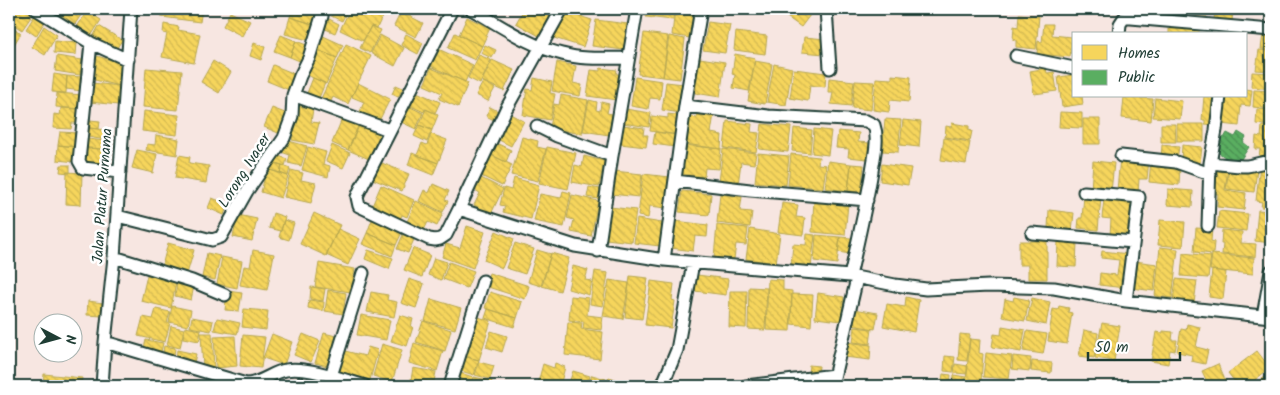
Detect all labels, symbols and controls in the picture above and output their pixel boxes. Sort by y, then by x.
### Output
legend [1072,32,1248,98]
text: Homes [1118,42,1161,66]
text: Public [1118,66,1155,90]
street label: Jalan Platur Purnama [86,127,120,265]
street label: Lorong Ivacer [212,128,278,213]
north arrow [32,312,82,362]
scale bar [1088,330,1180,362]
text: N [59,334,81,345]
text: 50 m [1095,336,1129,360]

